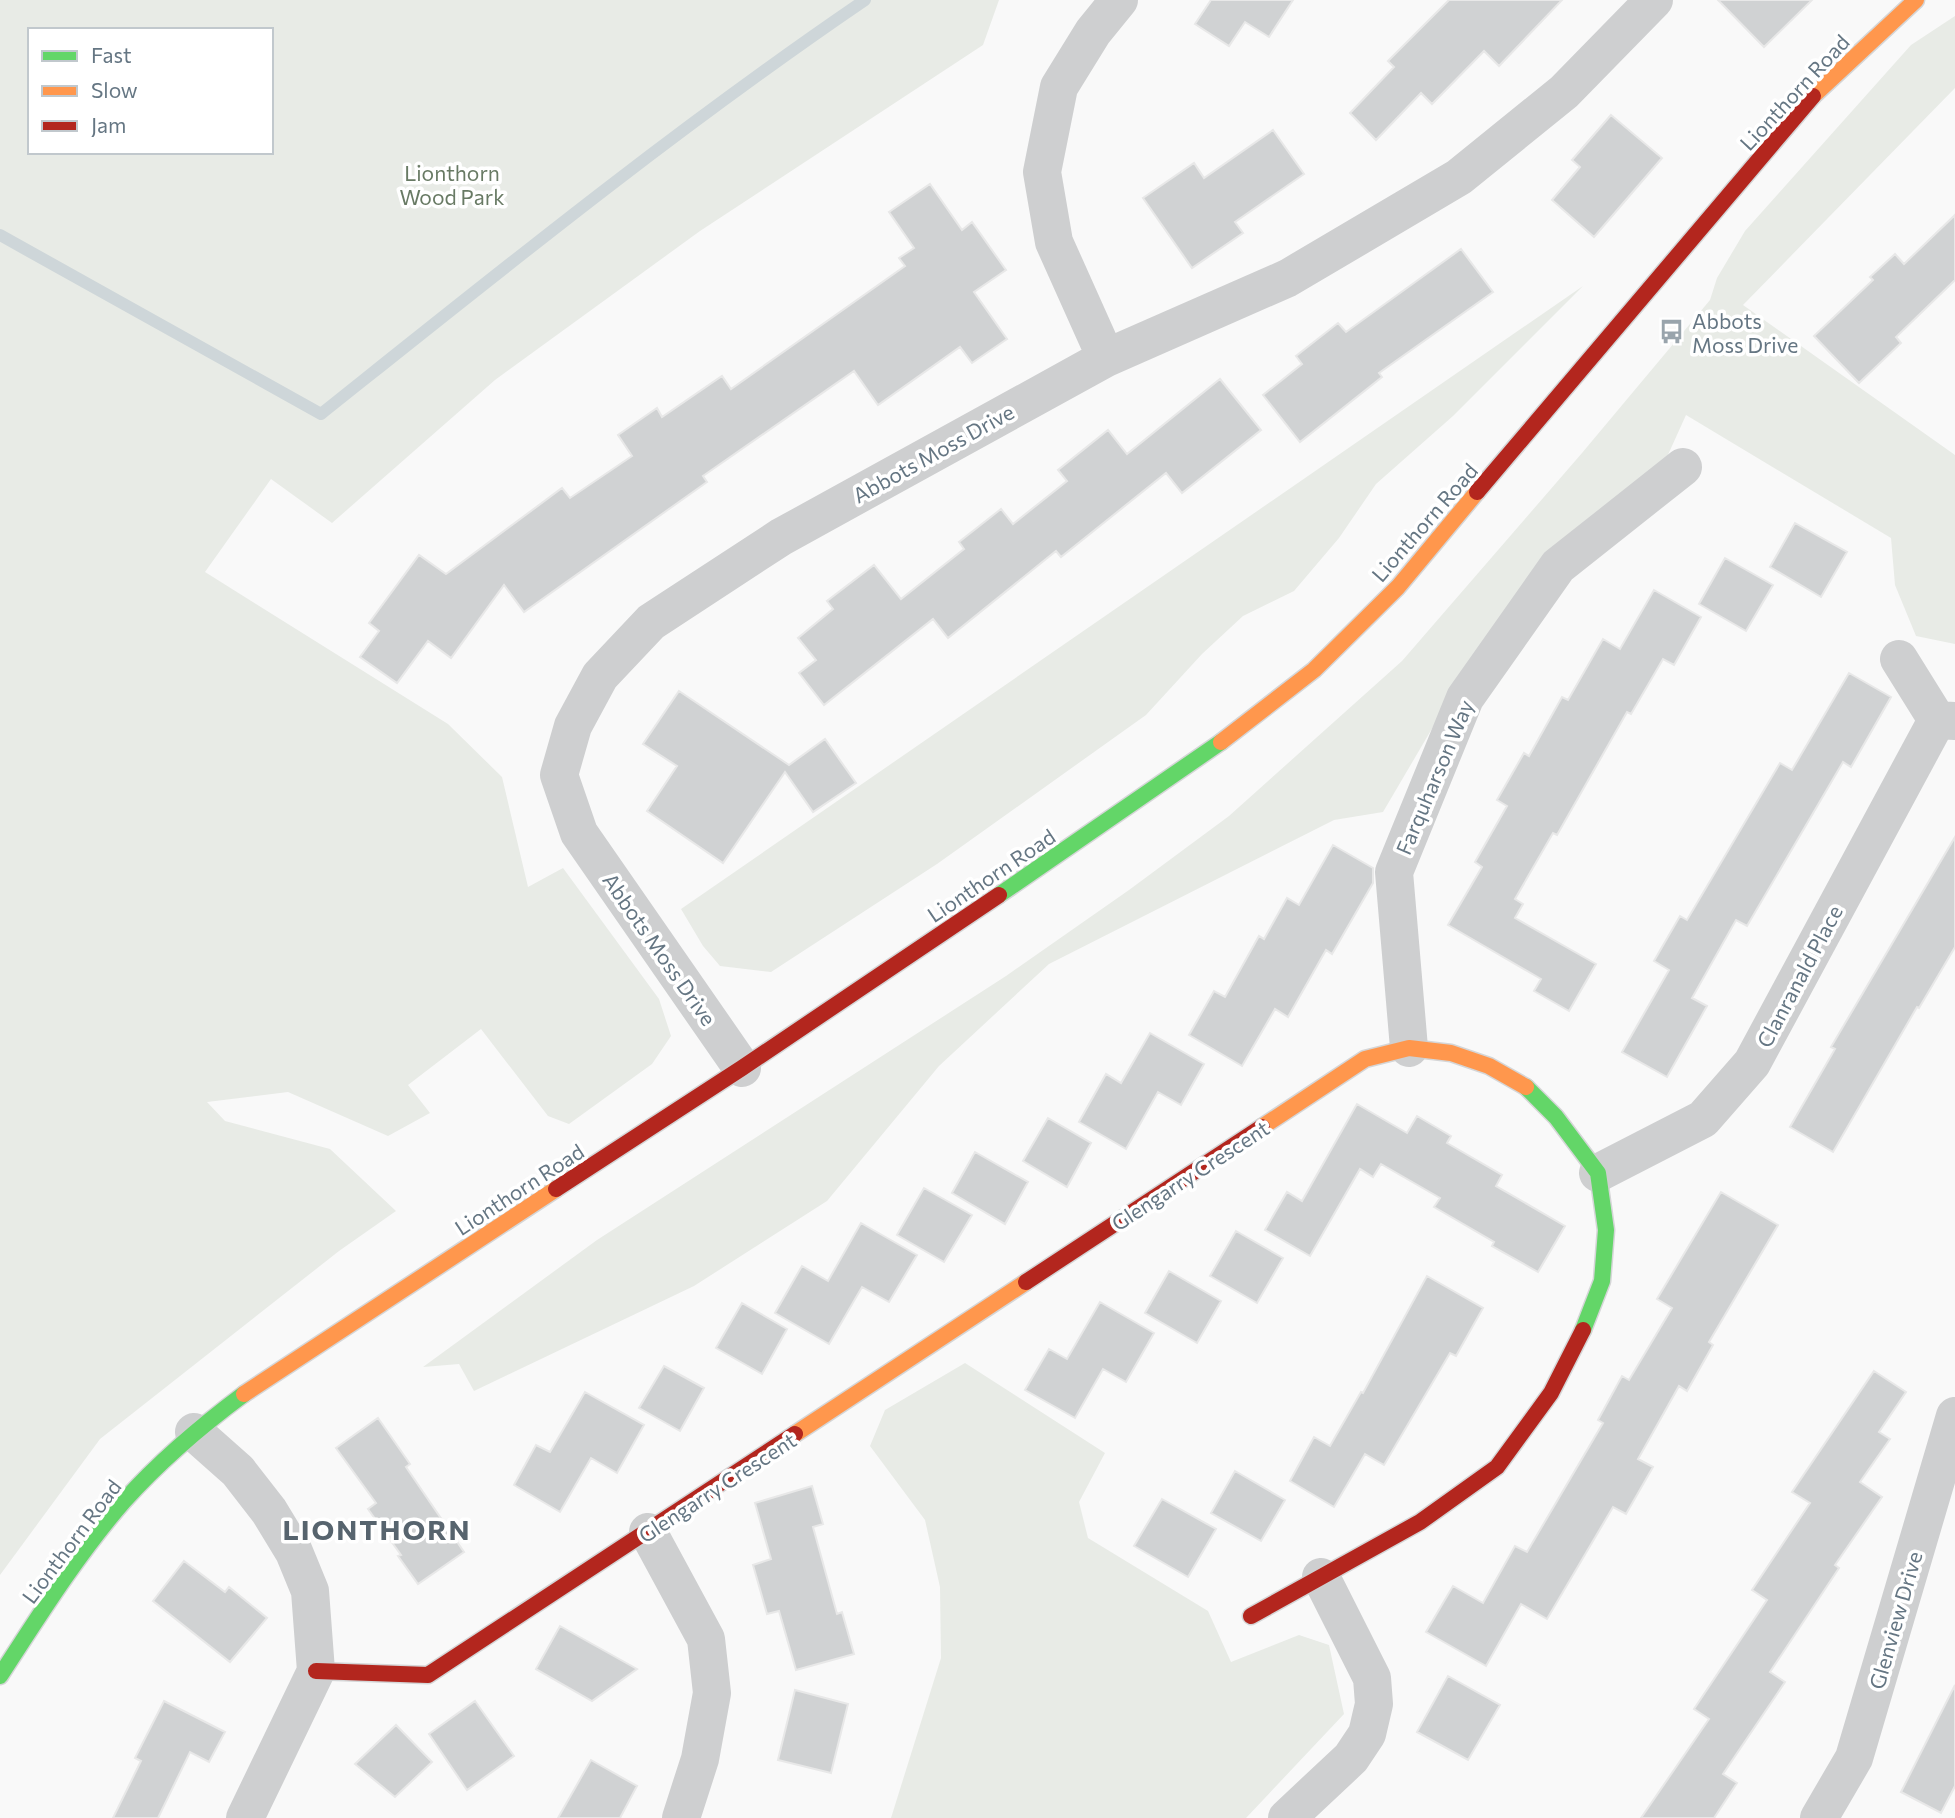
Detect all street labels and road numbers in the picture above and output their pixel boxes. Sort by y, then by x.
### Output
street label: Lionthorn Road [1734,29,1854,155]
street label: Abbots Moss Drive [848,398,1018,508]
street label: Lionthorn Road [1366,458,1482,586]
street label: Farquharson Way [1390,696,1478,858]
street label: Lionthorn Road [922,823,1060,927]
street label: Abbots Moss Drive [598,868,722,1030]
street label: Clanranald Place [1751,901,1847,1051]
street label: Glengarry Crescent [1107,1115,1273,1235]
street label: Lionthorn Road [450,1138,588,1240]
street label: Glengarry Crescent [634,1427,800,1547]
street label: Lionthorn Road [16,1474,126,1608]
street label: Glenview Drive [1863,1548,1927,1692]

